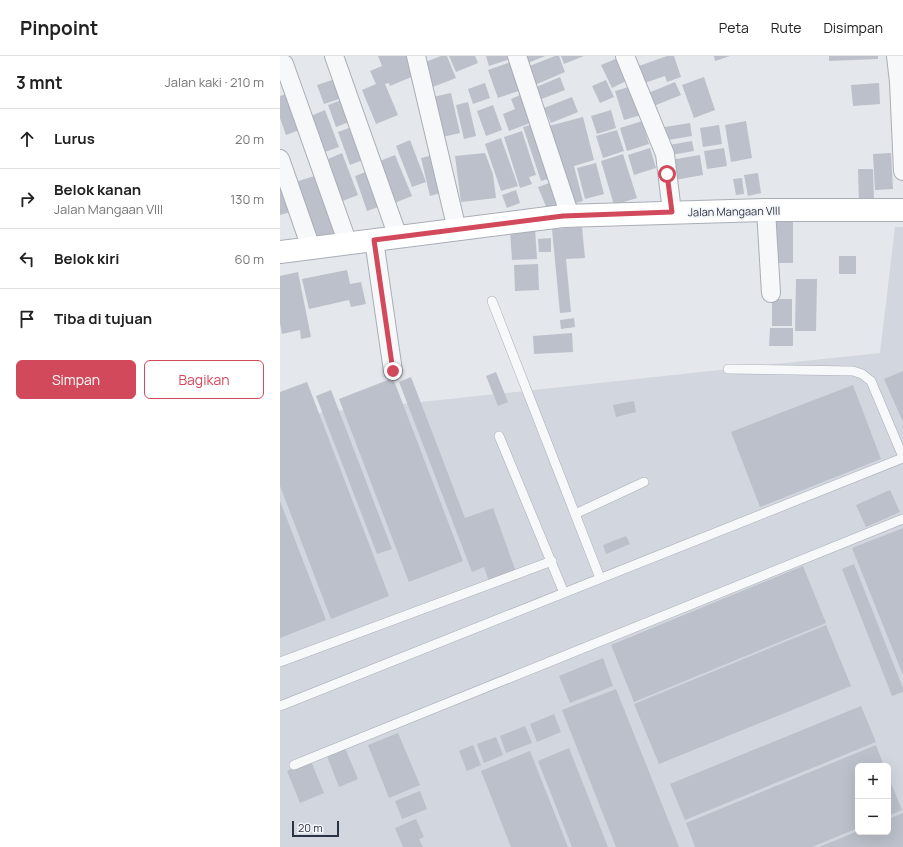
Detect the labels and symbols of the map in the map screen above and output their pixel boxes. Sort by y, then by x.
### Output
route start [658,165,676,183]
street label: Jalan Mangaan VIII [688,203,780,219]
route end [384,362,402,380]
scale bar [292,819,339,838]

